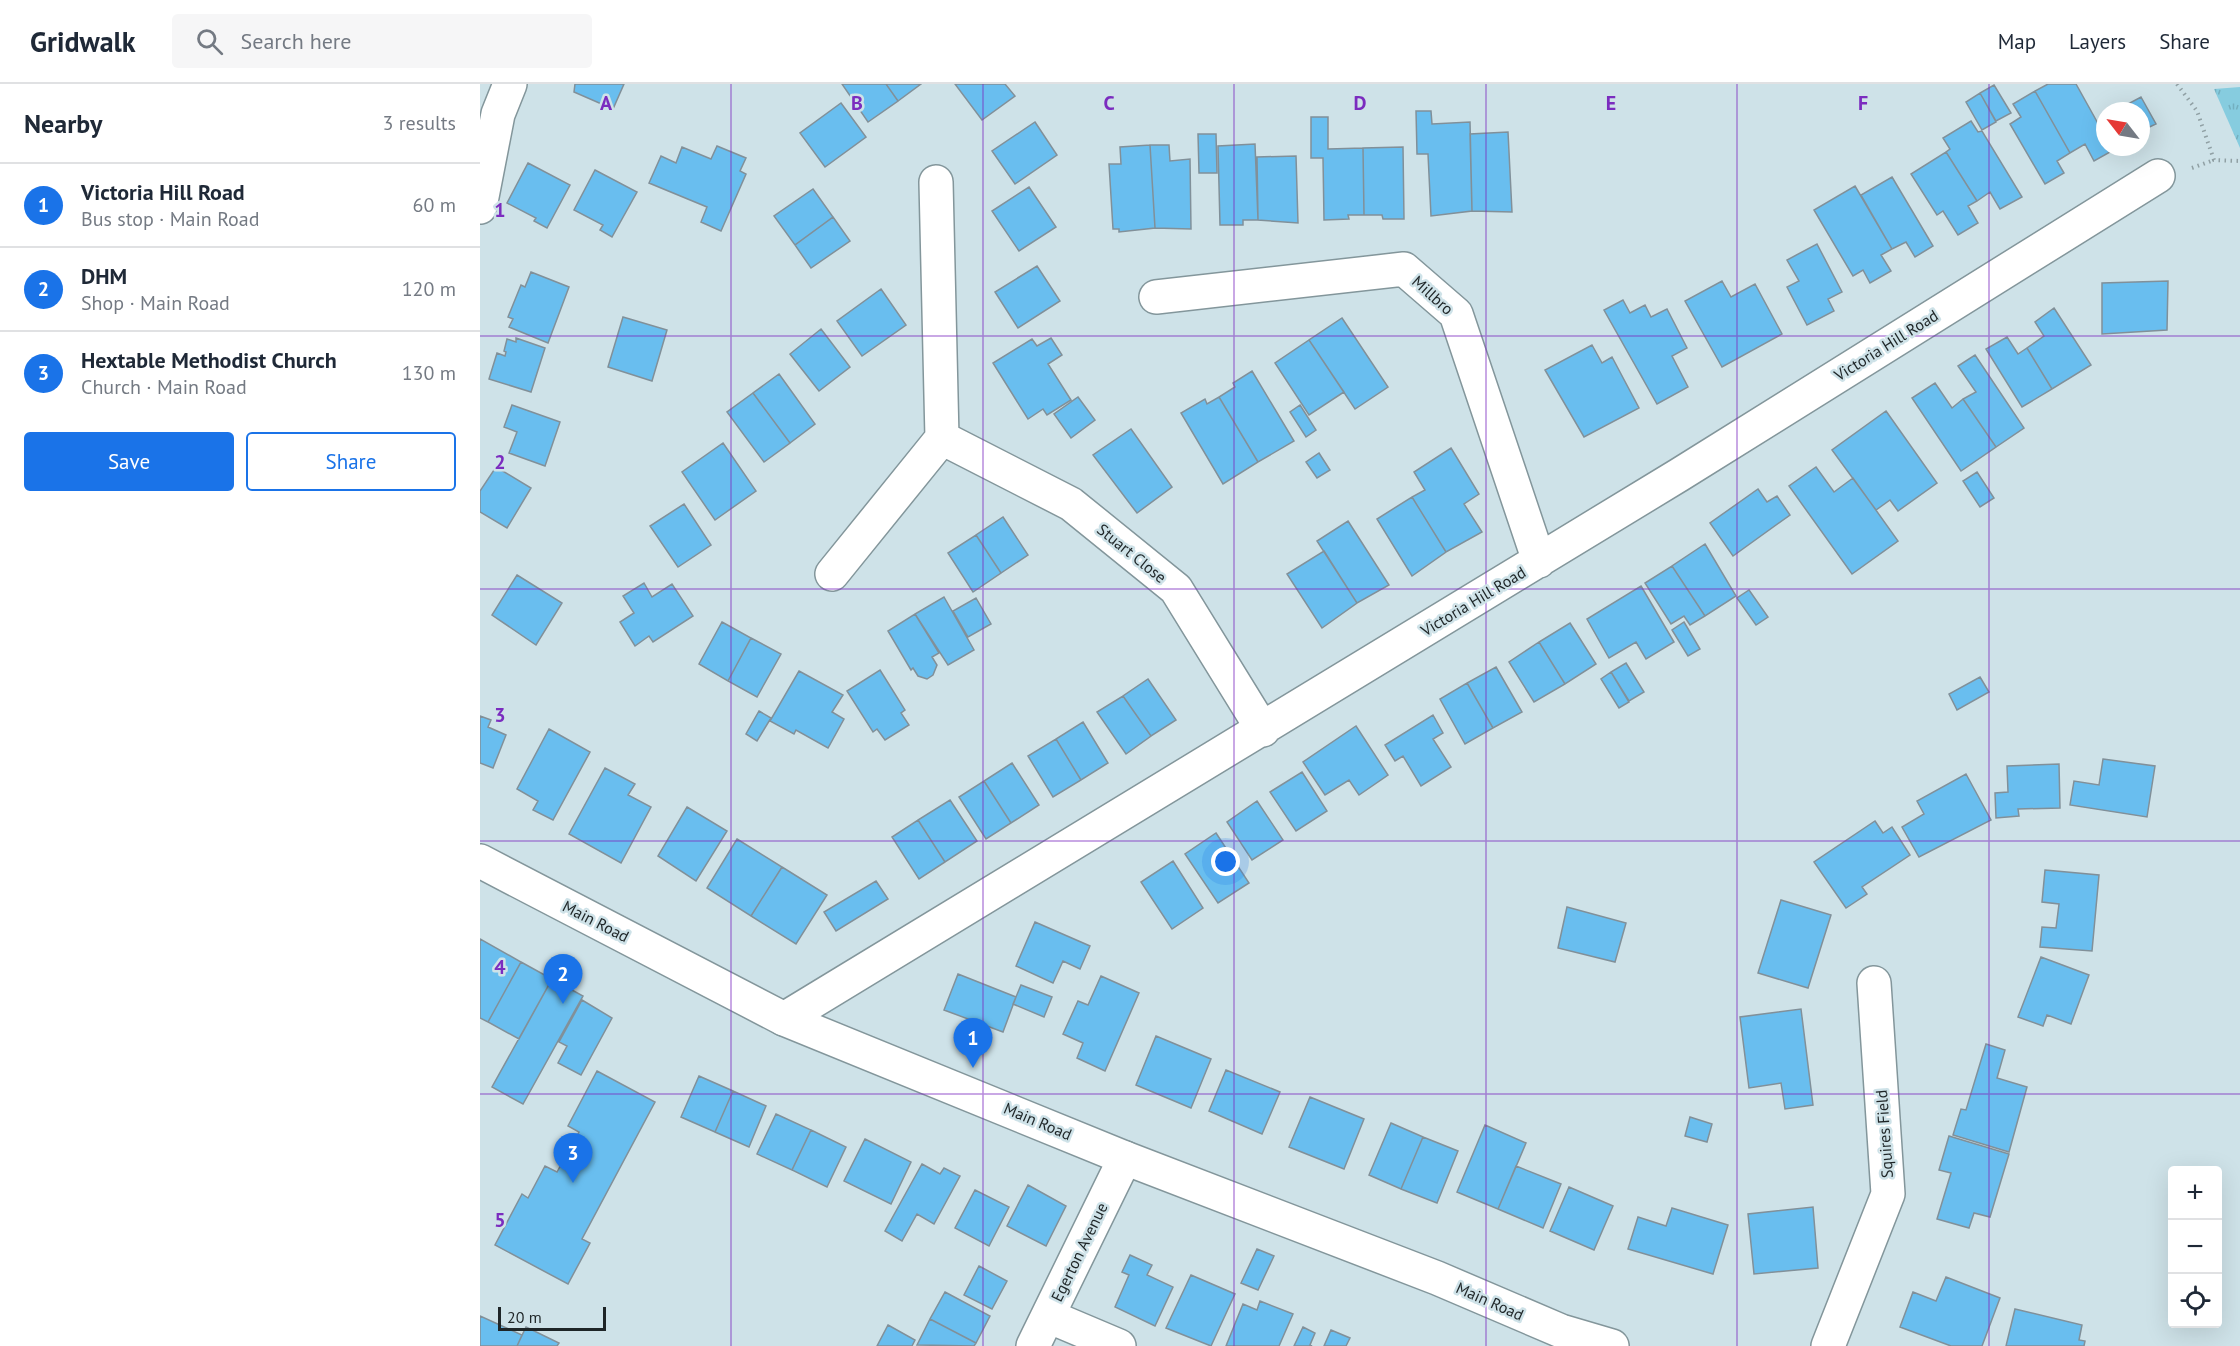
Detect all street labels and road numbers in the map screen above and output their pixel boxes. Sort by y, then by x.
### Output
street label: Millbro [1408,271,1458,319]
street label: Victoria Hill Road [1829,305,1942,386]
street label: Stuart Close [1093,519,1171,587]
street label: Victoria Hill Road [1416,562,1529,641]
street label: Main Road [559,896,633,946]
street label: Squires Field [1871,1089,1897,1179]
street label: Main Road [1001,1098,1075,1144]
street label: Egerton Avenue [1046,1199,1112,1305]
street label: Main Road [1453,1277,1527,1325]

